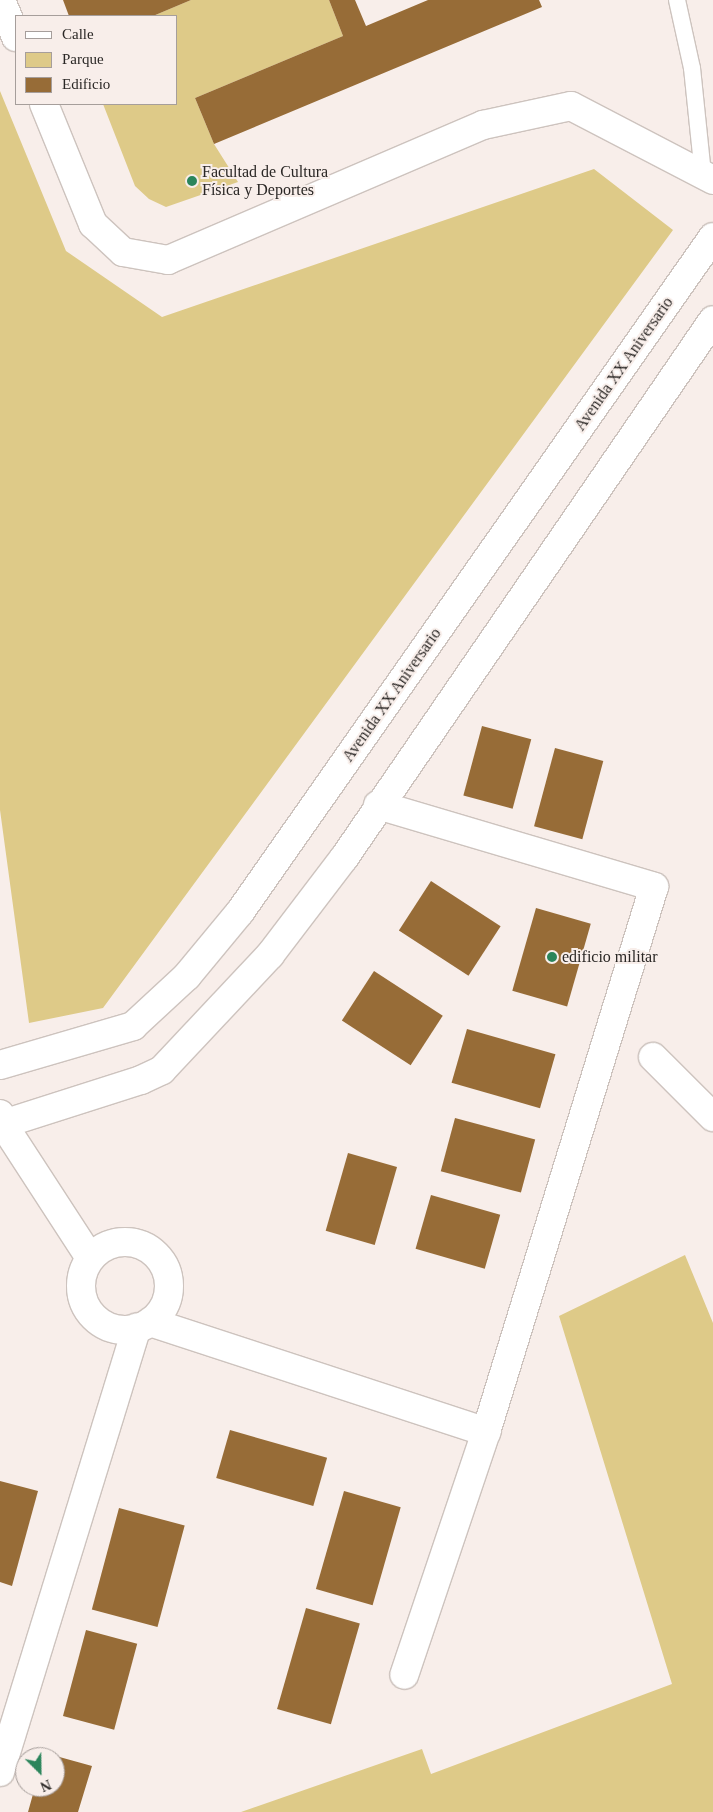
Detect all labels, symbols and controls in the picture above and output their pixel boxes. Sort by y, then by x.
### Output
legend [15,15,178,105]
text: Calle [62,26,94,42]
text: Parque [62,51,104,67]
text: Edificio [62,76,110,92]
place label: Facultad de Cultura Física y Deportes [202,162,328,200]
marker: Facultad de Cultura Física y Deportes [186,175,198,187]
street label: Avenida XX Aniversario [570,293,678,435]
street label: Avenida XX Aniversario [338,624,446,766]
place label: edificio militar [562,947,658,967]
marker: edificio militar [546,951,558,963]
north arrow [15,1747,65,1797]
text: N [38,1776,53,1794]

